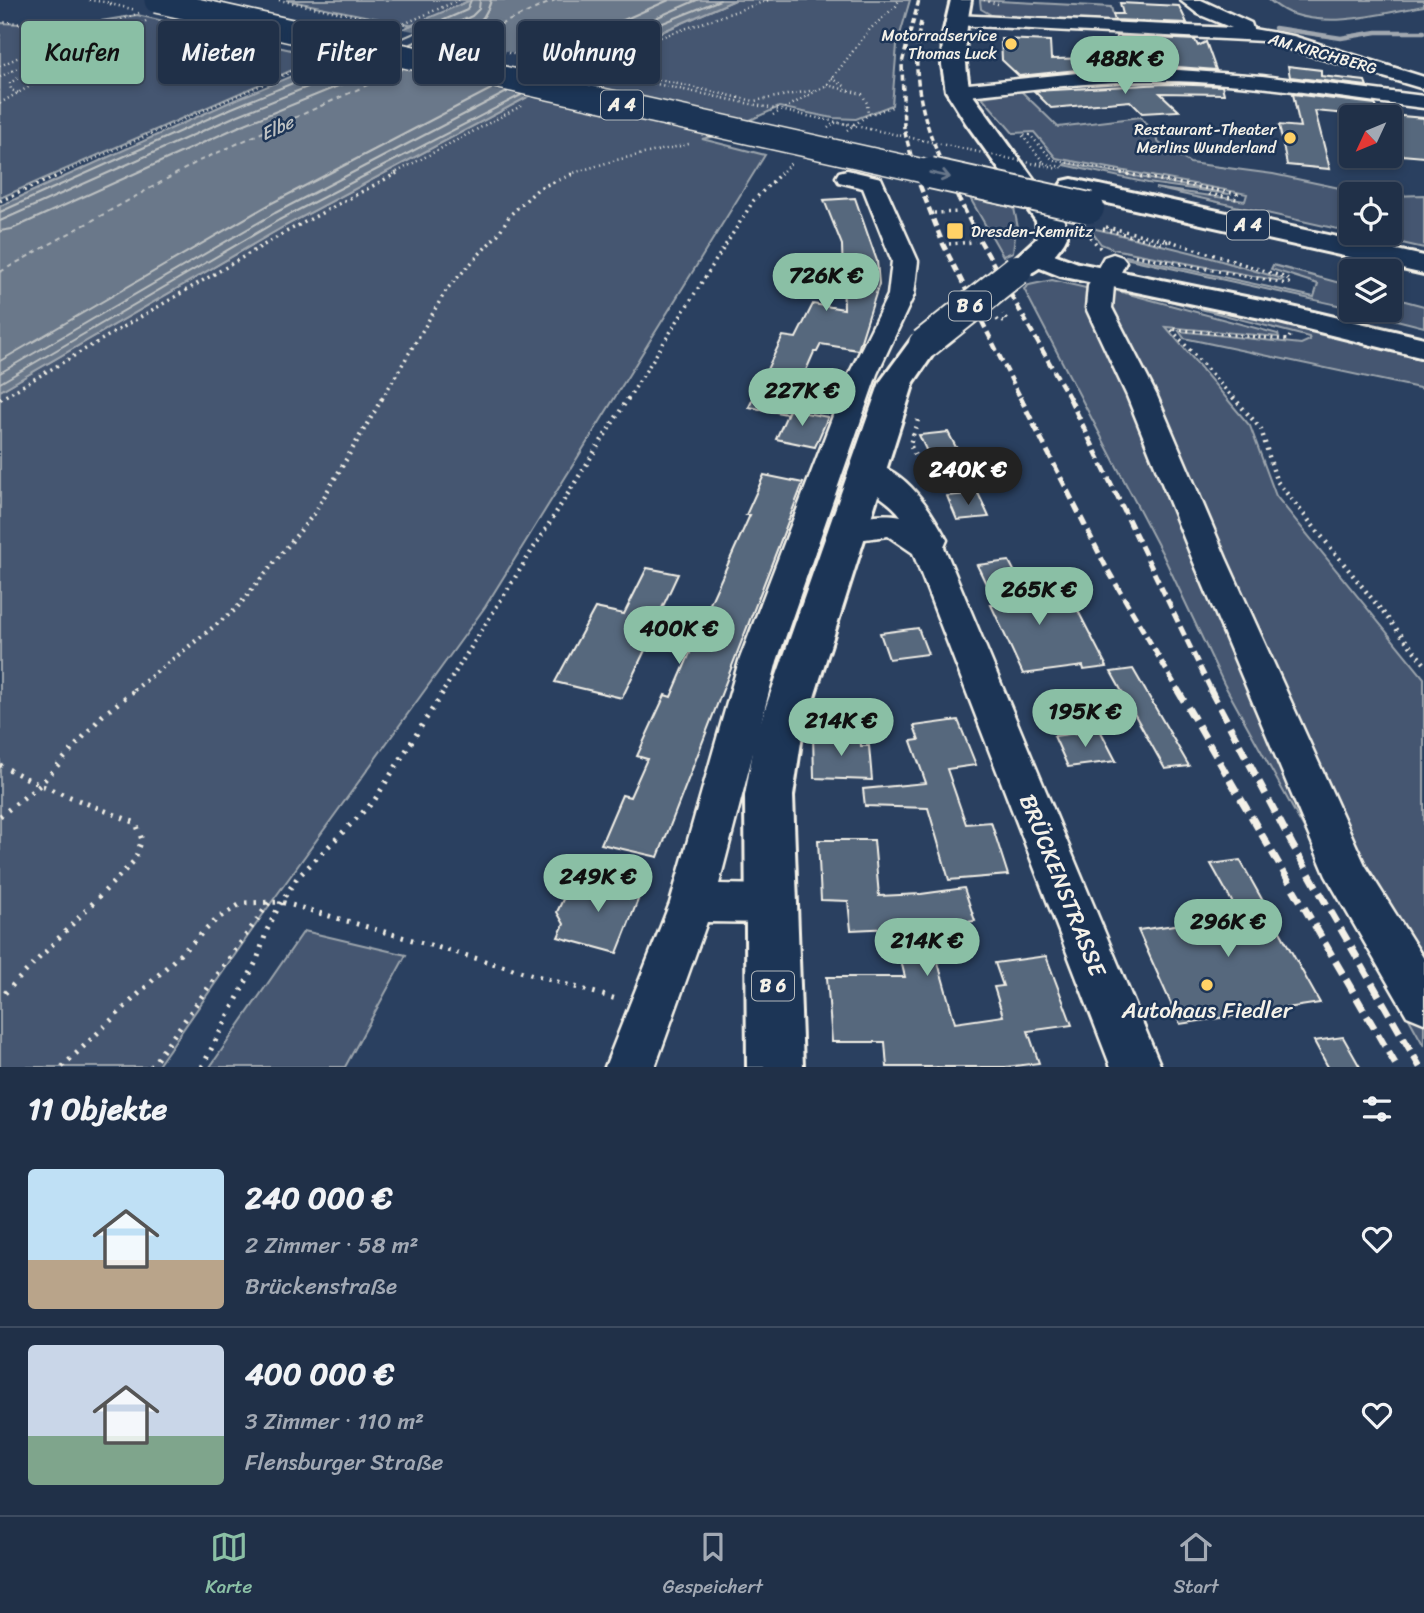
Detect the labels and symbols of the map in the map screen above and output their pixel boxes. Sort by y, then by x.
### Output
place label: Motorradservice Thomas Luck [881,21,997,68]
street label: AM KIRCHBERG [1264,24,1381,83]
marker: Motorradservice Thomas Luck [1003,36,1019,52]
pin: 488K € [1068,36,1182,96]
road number: A 4 [601,90,643,120]
north arrow [1339,105,1402,168]
water label: Elbe [255,106,301,150]
place label: Restaurant-Theater Merlins Wunderland [1134,115,1278,162]
marker: Restaurant-Theater Merlins Wunderland [1282,130,1298,146]
one-way arrow [928,169,951,183]
road number: A 4 [1227,210,1269,240]
place label: Dresden-Kemnitz [971,217,1093,246]
marker: Dresden-Kemnitz [945,221,965,241]
pin: 726K € [769,254,883,313]
road number: B 6 [949,292,991,320]
pin: 227K € [745,368,859,428]
pin: 240K € [911,448,1025,507]
pin: 265K € [982,568,1096,627]
pin: 400K € [622,606,736,666]
pin: 195K € [1028,690,1142,749]
pin: 214K € [784,698,898,758]
street label: BRÜCKENSTRASSE [1007,788,1118,984]
pin: 249K € [541,855,655,914]
pin: 296K € [1171,900,1285,959]
pin: 214K € [870,918,984,978]
road number: B 6 [752,972,794,1001]
marker: Autohaus Fiedler [1199,977,1215,993]
place label: Autohaus Fiedler [1121,990,1294,1031]

